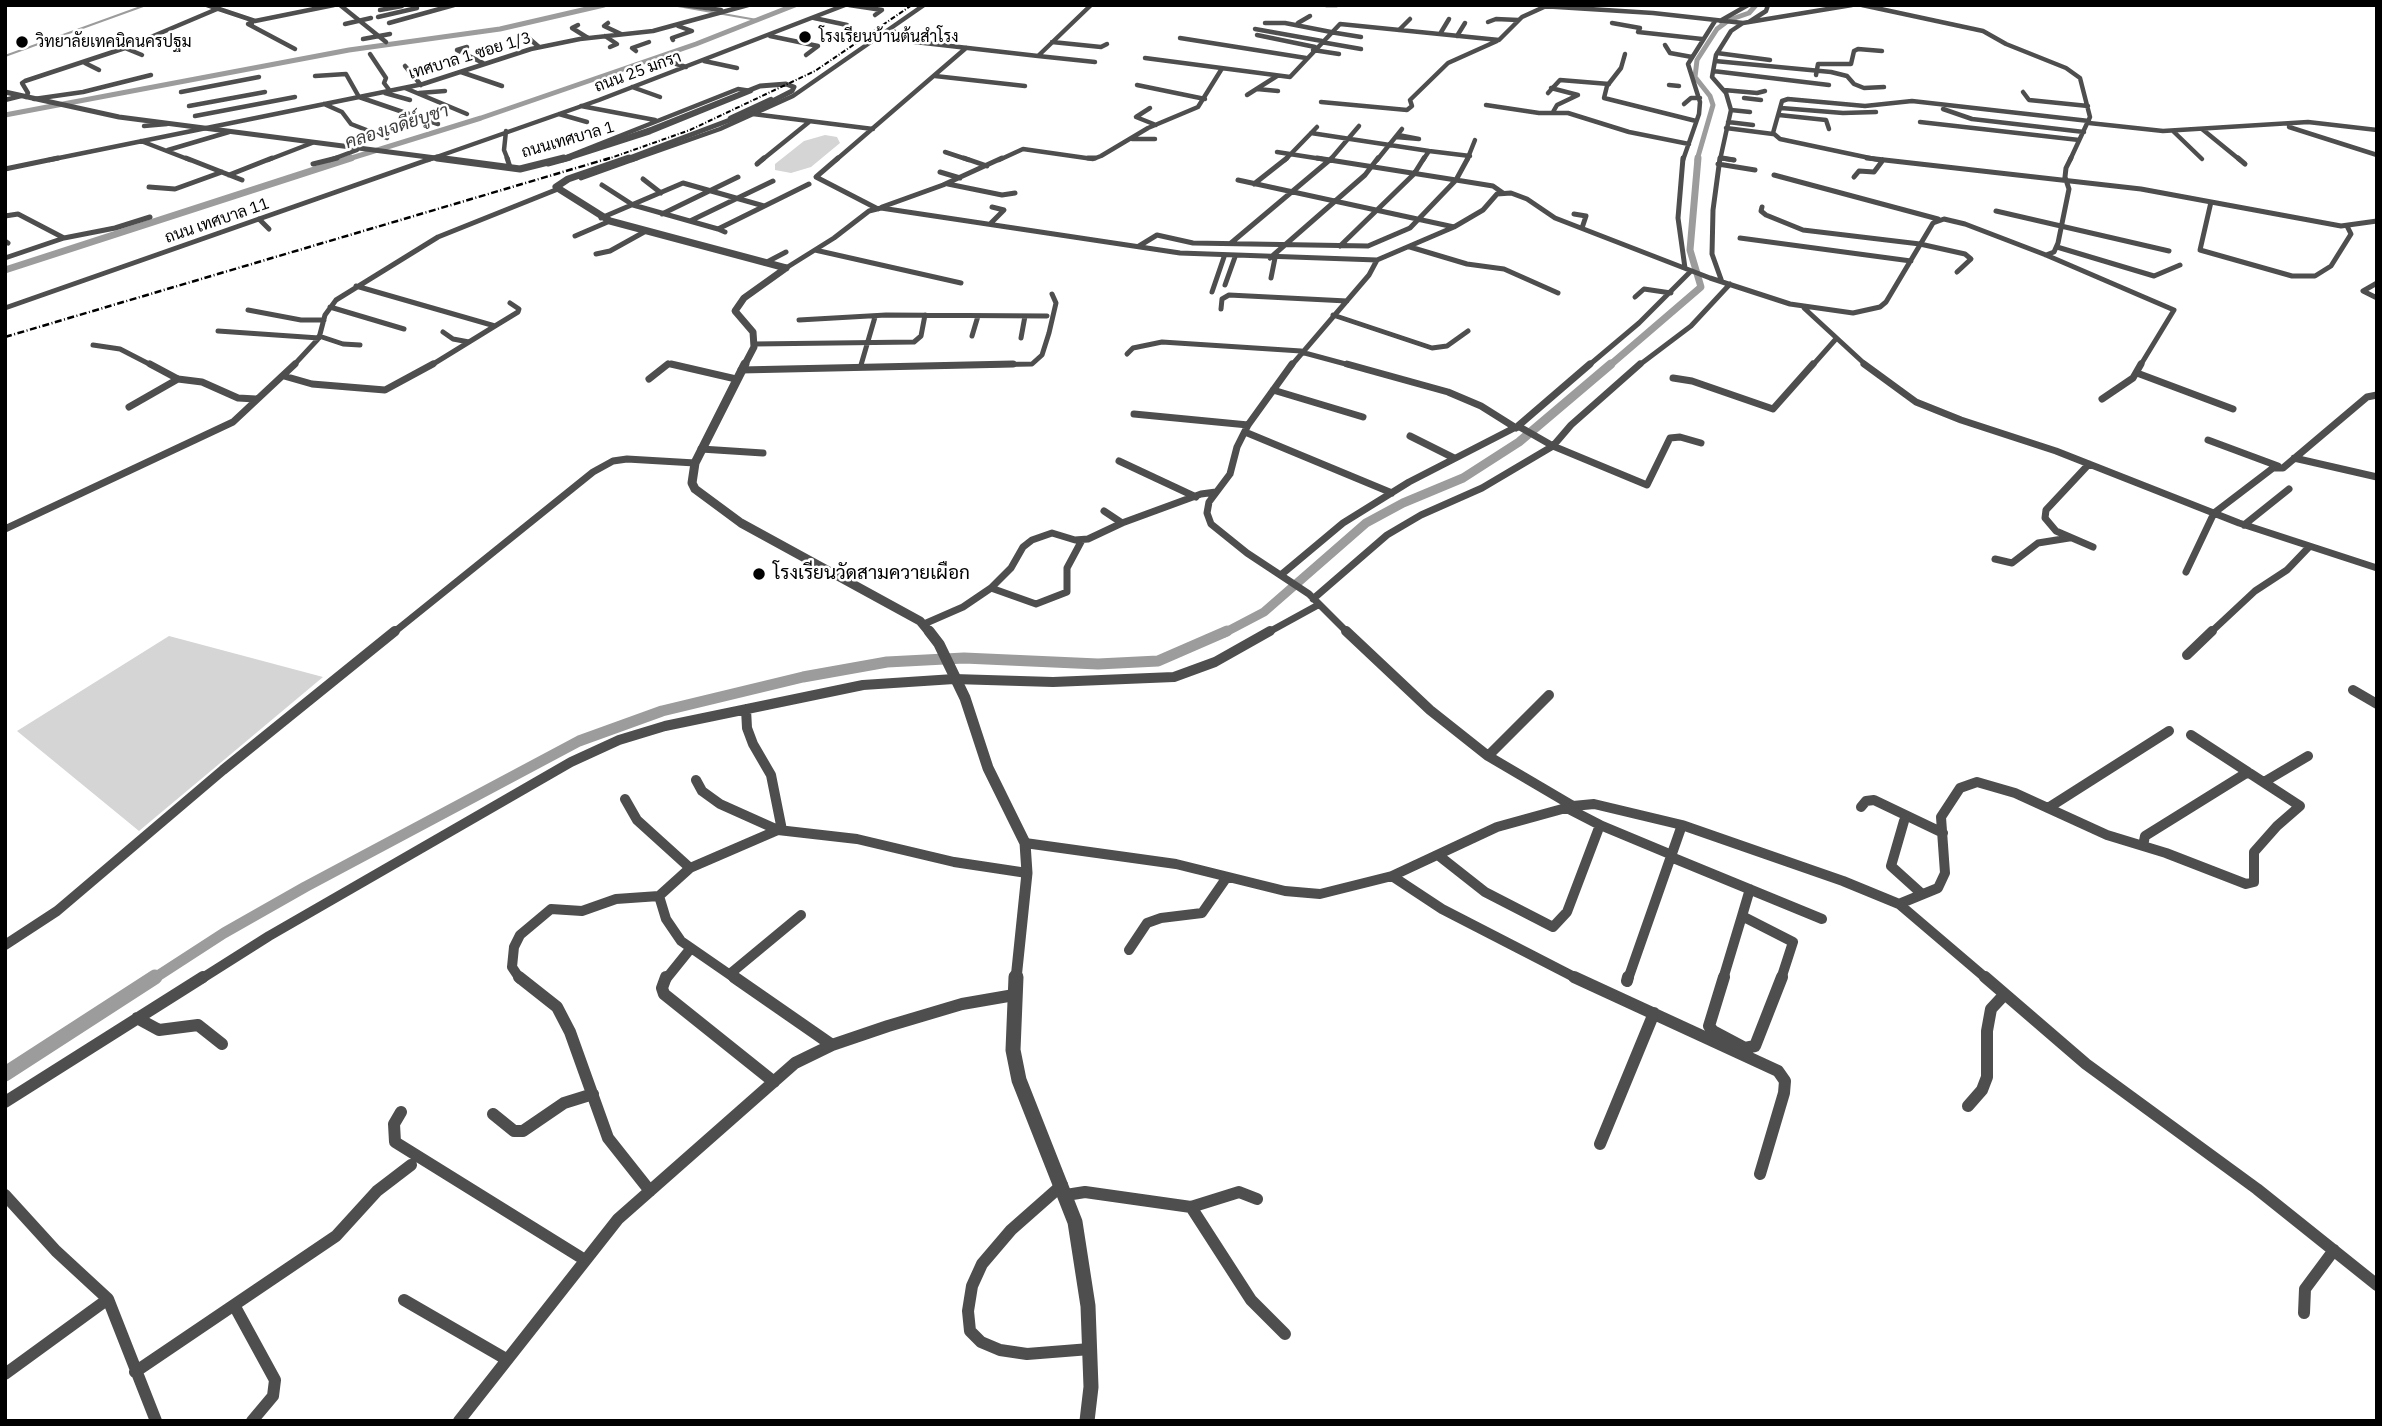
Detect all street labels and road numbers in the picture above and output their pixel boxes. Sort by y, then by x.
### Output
street label: เทศบาล 1 ซอย 1/3 [406,28,534,84]
street label: ถนน 25 มกรา [592,47,684,97]
street label: ถนนเทศบาล 1 [519,118,617,162]
street label: ถนน เทศบาล 11 [162,194,272,248]

